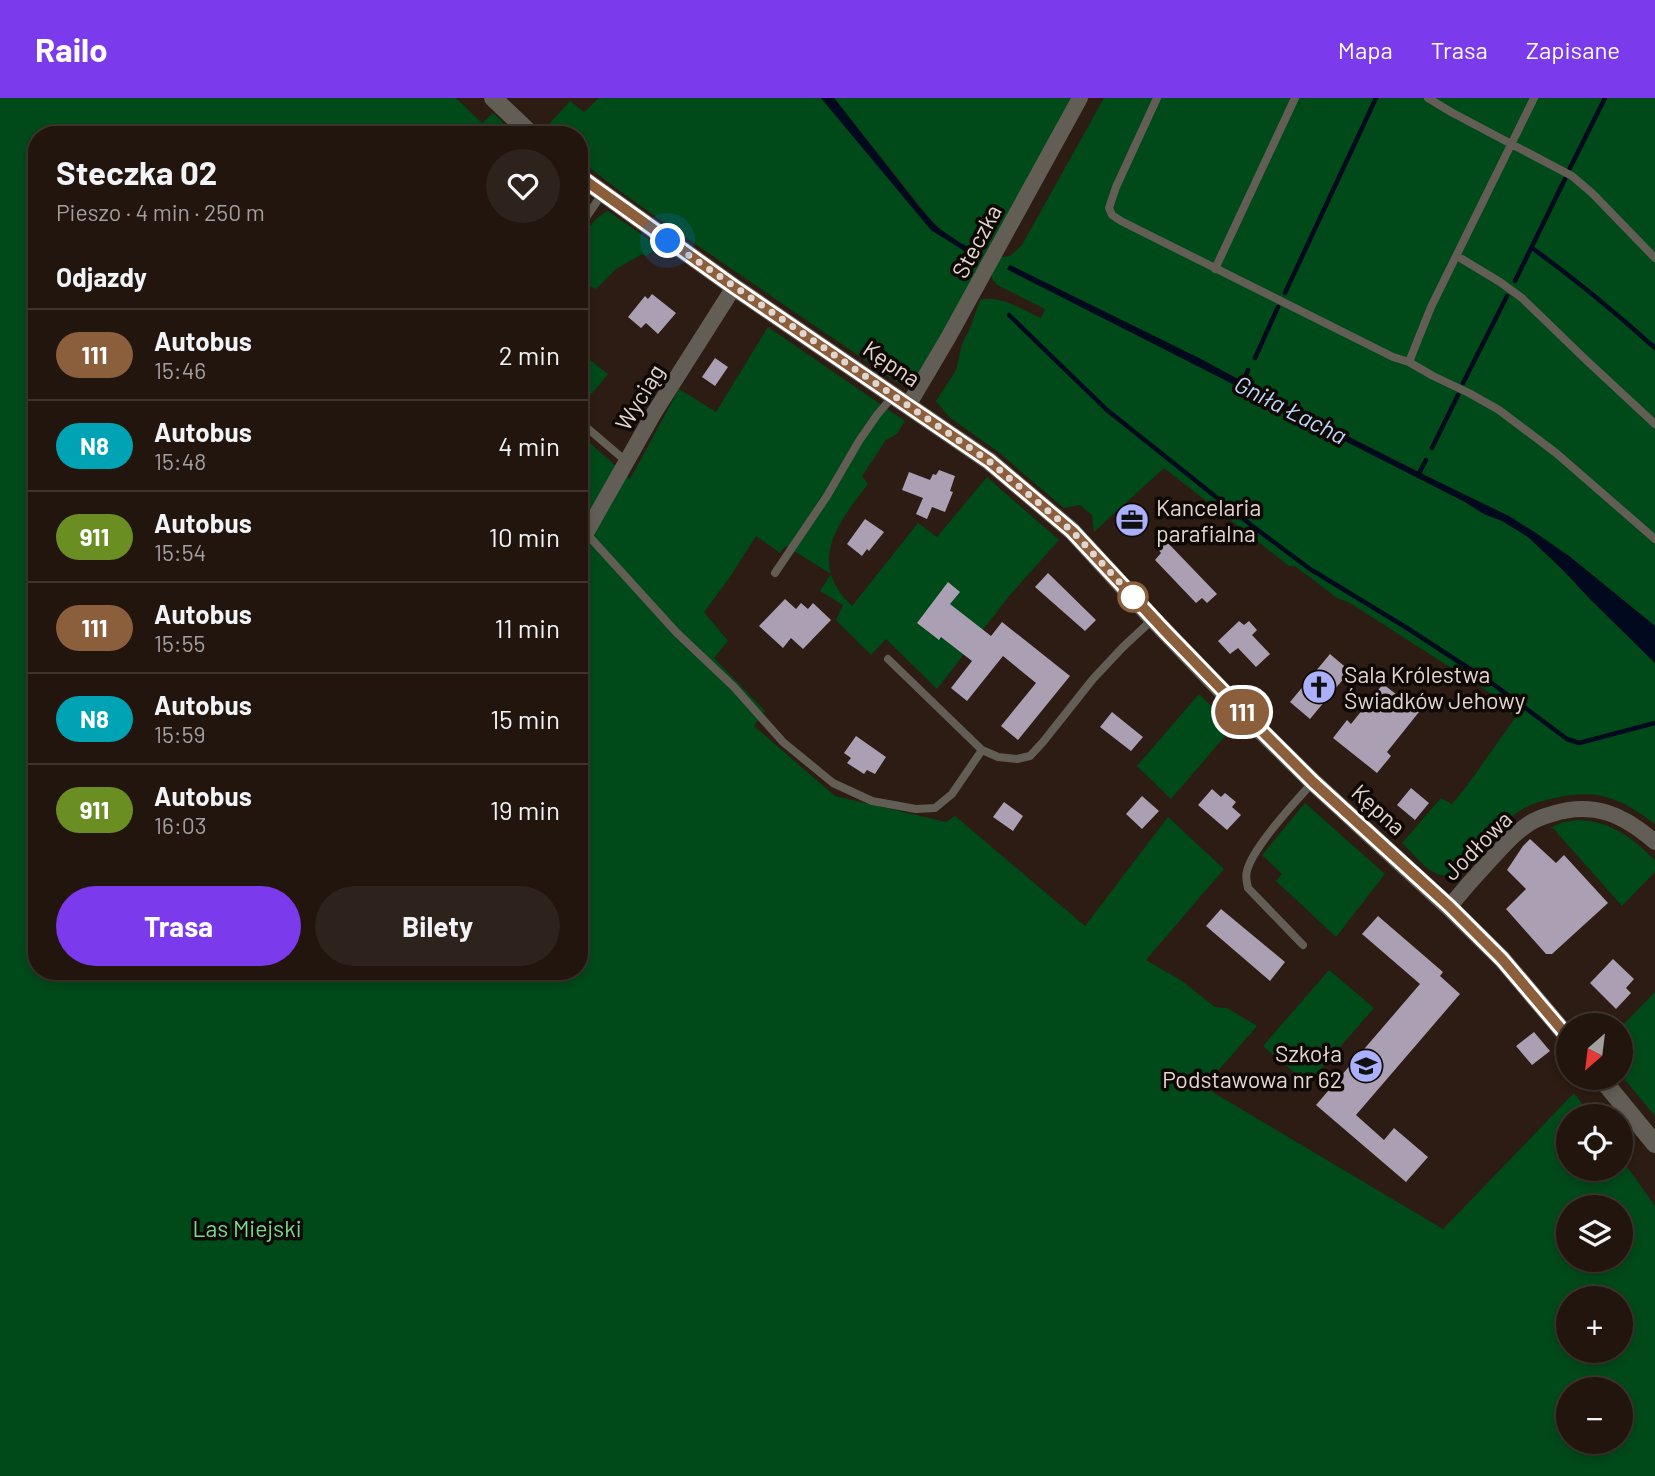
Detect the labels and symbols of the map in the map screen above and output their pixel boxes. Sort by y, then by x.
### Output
street label: Steczka [945,200,1007,282]
your location [650,223,685,258]
street label: Kępna [858,334,926,392]
street label: Wyciąg [608,359,670,435]
water label: Gniła Łacha [1230,368,1352,450]
place label: Kancelaria parafialna [1156,493,1261,547]
office icon: Kancelaria parafialna [1113,501,1151,539]
unlabelled marker [1118,582,1148,612]
place label: Sala Królestwa Świadków Jehowy [1344,660,1526,714]
church icon: Sala Królestwa Świadków Jehowy [1300,668,1338,706]
line badge: 111 [1202,689,1282,735]
street label: Kępna [1346,778,1412,840]
street label: Jodłowa [1437,805,1517,885]
north arrow [1556,1013,1633,1090]
place label: Szkoła Podstawowa nr 62 [1162,1039,1342,1093]
school or university icon: Szkoła Podstawowa nr 62 [1347,1047,1385,1085]
park label: Las Miejski [192,1214,302,1242]

